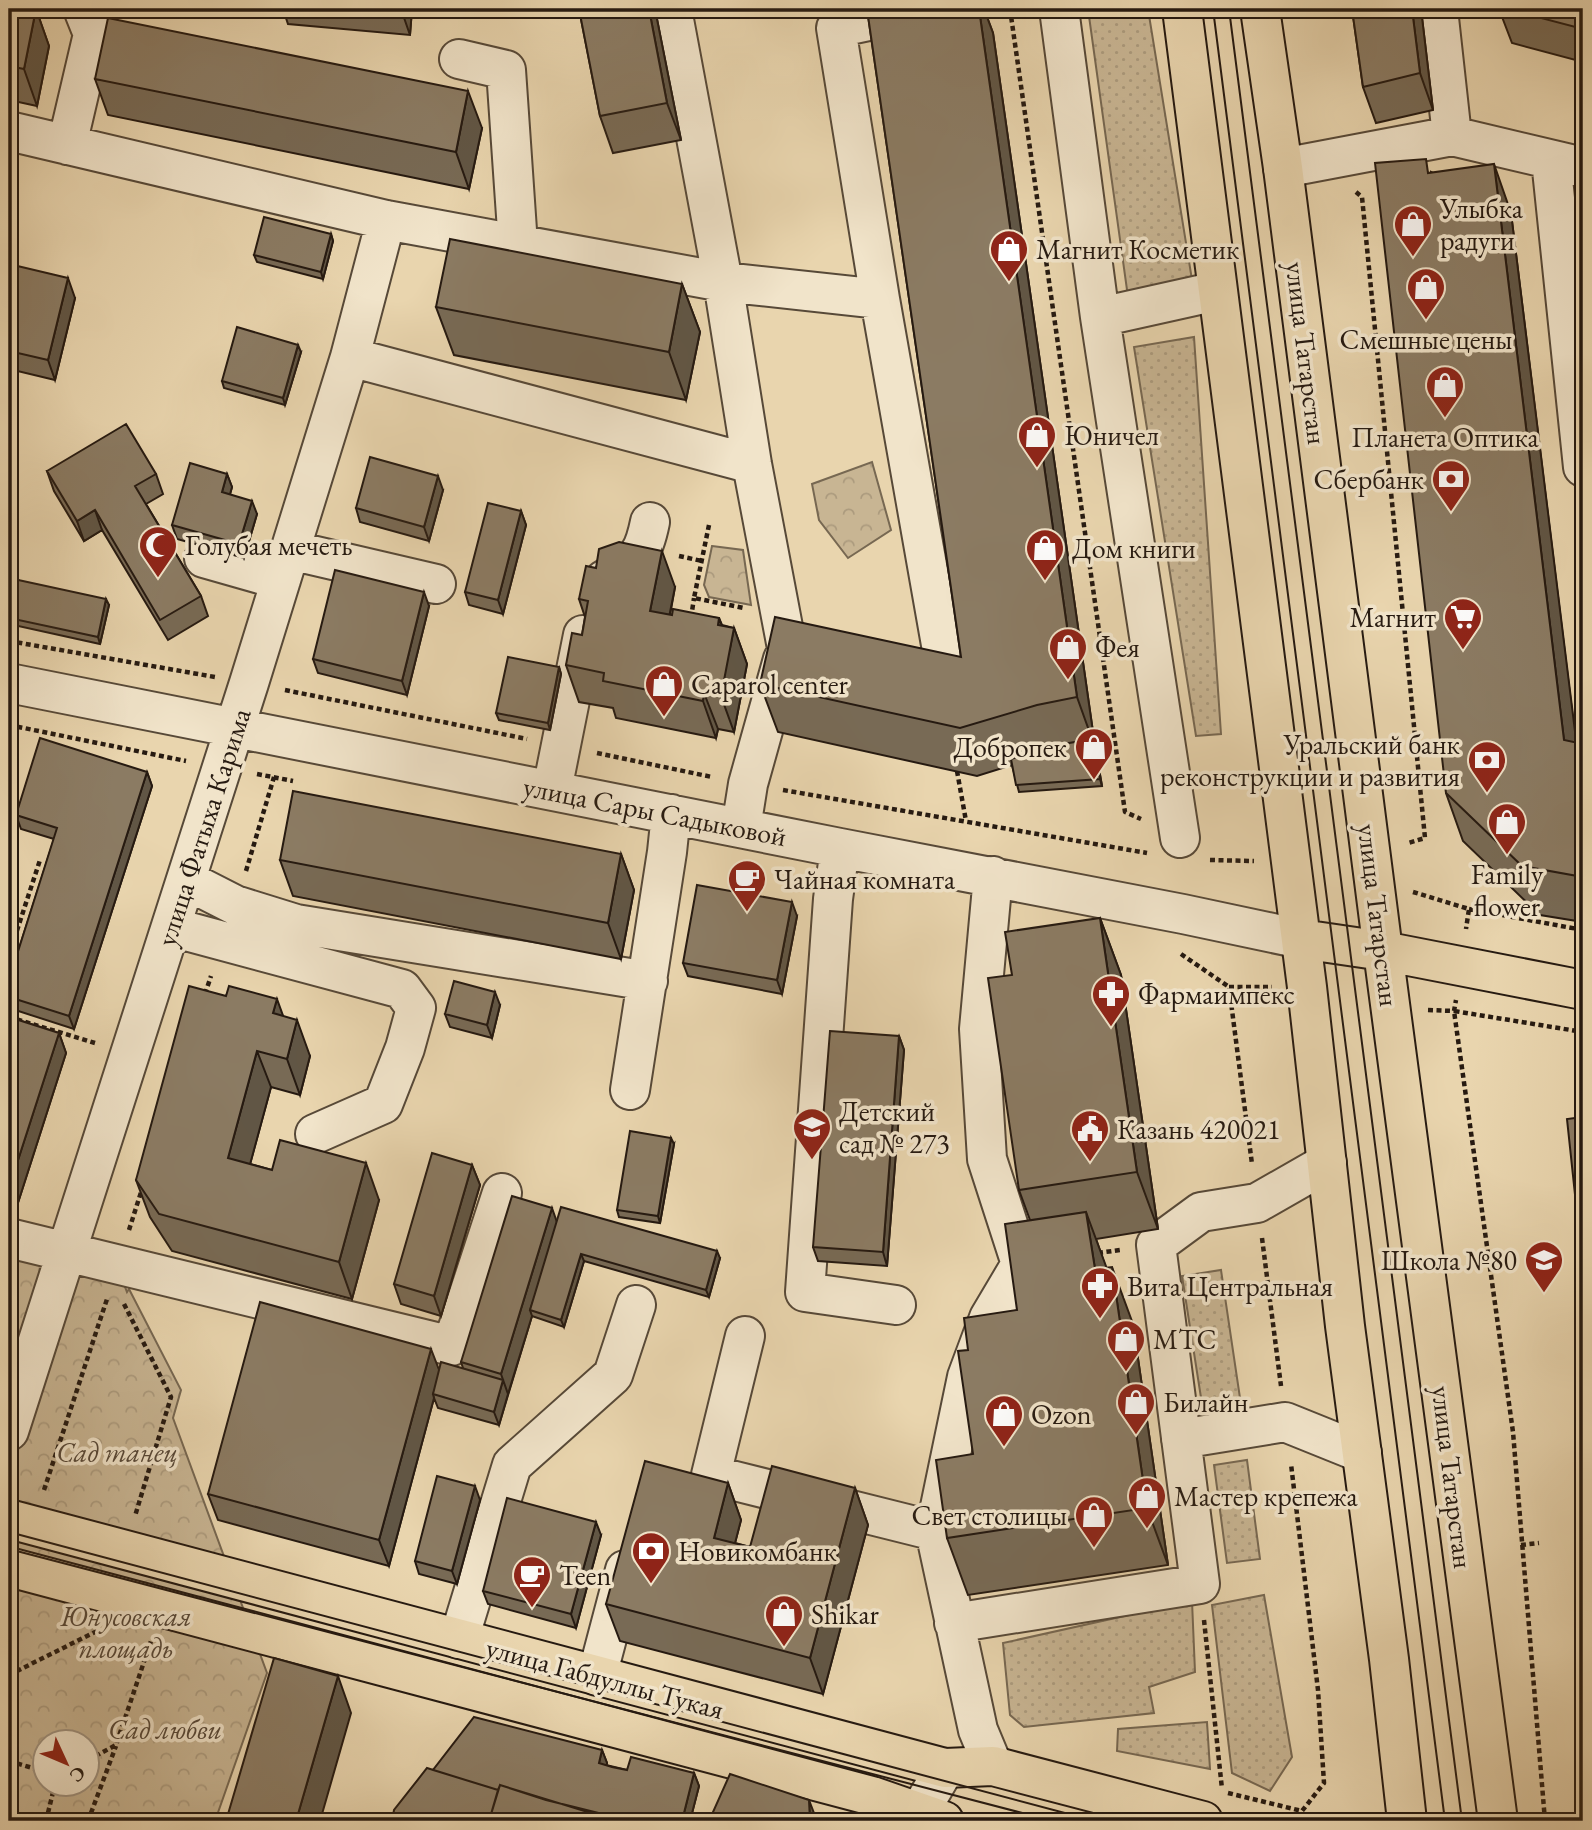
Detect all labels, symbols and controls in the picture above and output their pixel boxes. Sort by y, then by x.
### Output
place label: Улыбка радуги [1439,190,1524,258]
shop icon: Улыбка радуги [1392,203,1434,258]
shop icon: Магнит Косметик [988,228,1030,283]
place label: Магнит Косметик [1036,231,1239,267]
street label: улица Татарстан [1278,260,1336,446]
shop icon: Смешные цены [1405,266,1447,321]
place label: Смешные цены [1340,321,1512,357]
shop icon: Планета Оптика [1424,364,1466,419]
shop icon: Юничел [1016,414,1058,469]
place label: Юничел [1064,417,1159,453]
place label: Планета Оптика [1351,419,1540,455]
bank icon: Сбербанк [1430,458,1472,513]
place label: Сбербанк [1314,461,1424,497]
mosque icon: Голубая мечеть [137,524,179,579]
place label: Голубая мечеть [185,527,353,563]
shop icon: Дом книги [1024,527,1066,582]
place label: Дом книги [1072,530,1196,566]
supermarket icon: Магнит [1442,596,1484,651]
place label: Магнит [1349,599,1437,635]
shop icon: Фея [1047,626,1089,681]
place label: Фея [1095,629,1140,665]
shop icon: Caparol center [643,663,685,718]
place label: Caparol center [691,666,849,702]
street label: улица Фатыха Карима [148,703,259,951]
shop icon: Добропек [1073,726,1115,781]
place label: Уральский банк реконструкции и развития [1160,726,1460,794]
place label: Добропек [953,729,1067,765]
bank icon: Уральский банк реконструкции и развития [1466,739,1508,794]
street label: улица Сары Садыковой [520,768,790,854]
shop icon: Family flower [1486,801,1528,856]
street label: улица Татарстан [1350,822,1408,1008]
place label: Family flower [1471,856,1544,924]
cafe icon: Чайная комната [726,858,768,913]
place label: Чайная комната [774,861,956,897]
pharmacy icon: Фармаимпекс [1090,973,1132,1028]
place label: Фармаимпекс [1138,976,1295,1012]
place label: Детский сад № 273 [839,1093,950,1161]
school or university icon: Детский сад № 273 [791,1106,833,1161]
public building icon: Казань 420021 [1069,1108,1111,1163]
place label: Казань 420021 [1117,1111,1280,1147]
school or university icon: Школа №80 [1523,1239,1565,1294]
place label: Школа №80 [1381,1242,1517,1278]
pharmacy icon: Вита Центральная [1079,1265,1121,1320]
place label: Вита Центральная [1127,1268,1333,1304]
shop icon: МТС [1105,1318,1147,1373]
place label: МТС [1153,1321,1216,1357]
shop icon: Билайн [1115,1381,1157,1436]
place label: Билайн [1163,1384,1248,1420]
street label: улица Татарстан [1424,1384,1482,1570]
shop icon: Ozon [983,1393,1025,1448]
place label: Ozon [1031,1396,1092,1432]
park label: Сад танец [56,1434,178,1470]
shop icon: Мастер крепежа [1126,1475,1168,1530]
place label: Мастер крепежа [1174,1478,1358,1514]
shop icon: Свет столицы [1073,1494,1115,1549]
place label: Свет столицы [911,1497,1067,1533]
bank icon: Новикомбанк [630,1530,672,1585]
place label: Новикомбанк [678,1533,837,1569]
cafe icon: Teen [511,1554,553,1609]
place label: Teen [559,1557,611,1593]
shop icon: Shikar [763,1593,805,1648]
place label: Shikar [811,1596,880,1632]
park label: Юнусовская площадь [59,1598,192,1666]
street label: улица Габдуллы Тукая [482,1629,728,1727]
park label: Сад любви [108,1711,222,1747]
north arrow [32,1728,102,1798]
text: С [64,1761,92,1788]

